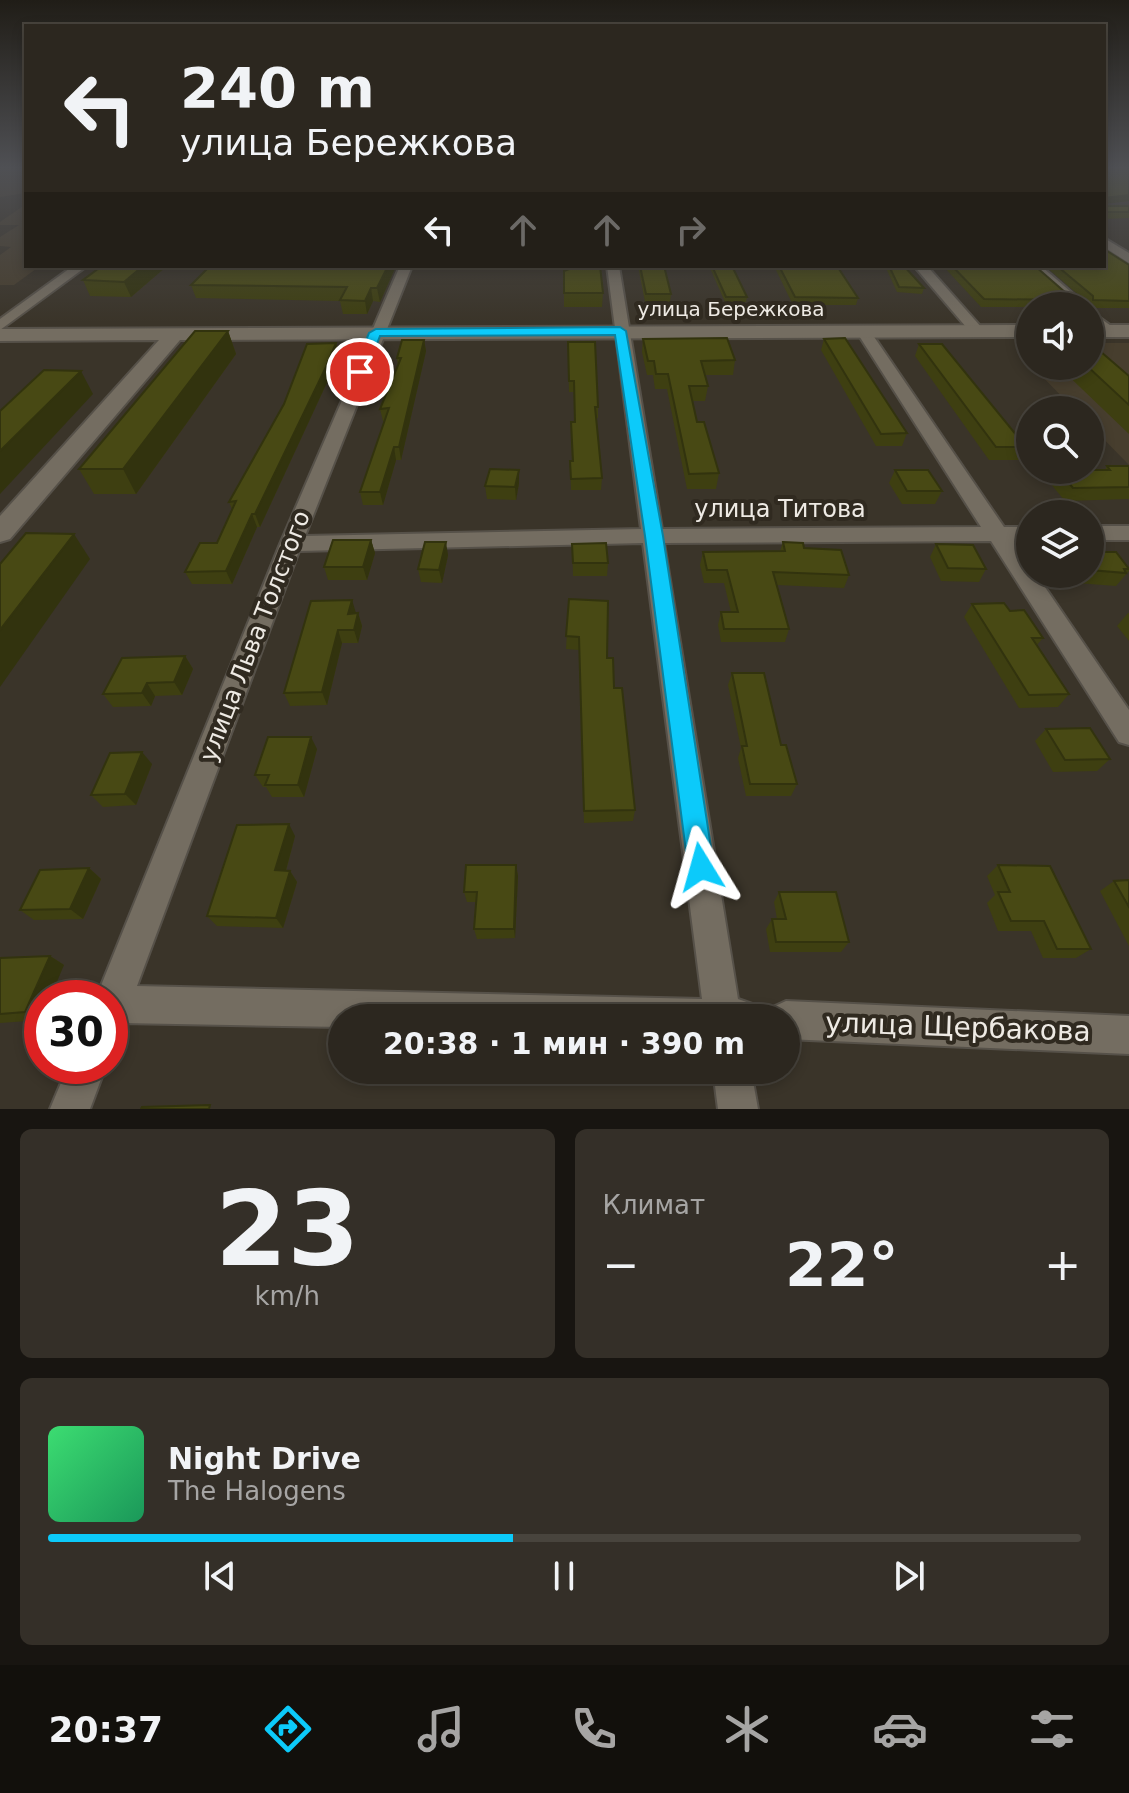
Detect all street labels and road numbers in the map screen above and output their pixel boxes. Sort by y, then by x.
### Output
street label: улица Бережкова [637,297,825,321]
street label: улица Титова [694,495,866,523]
street label: улица Льва Толстого [194,507,316,765]
street label: улица Щербакова [825,1006,1091,1048]

